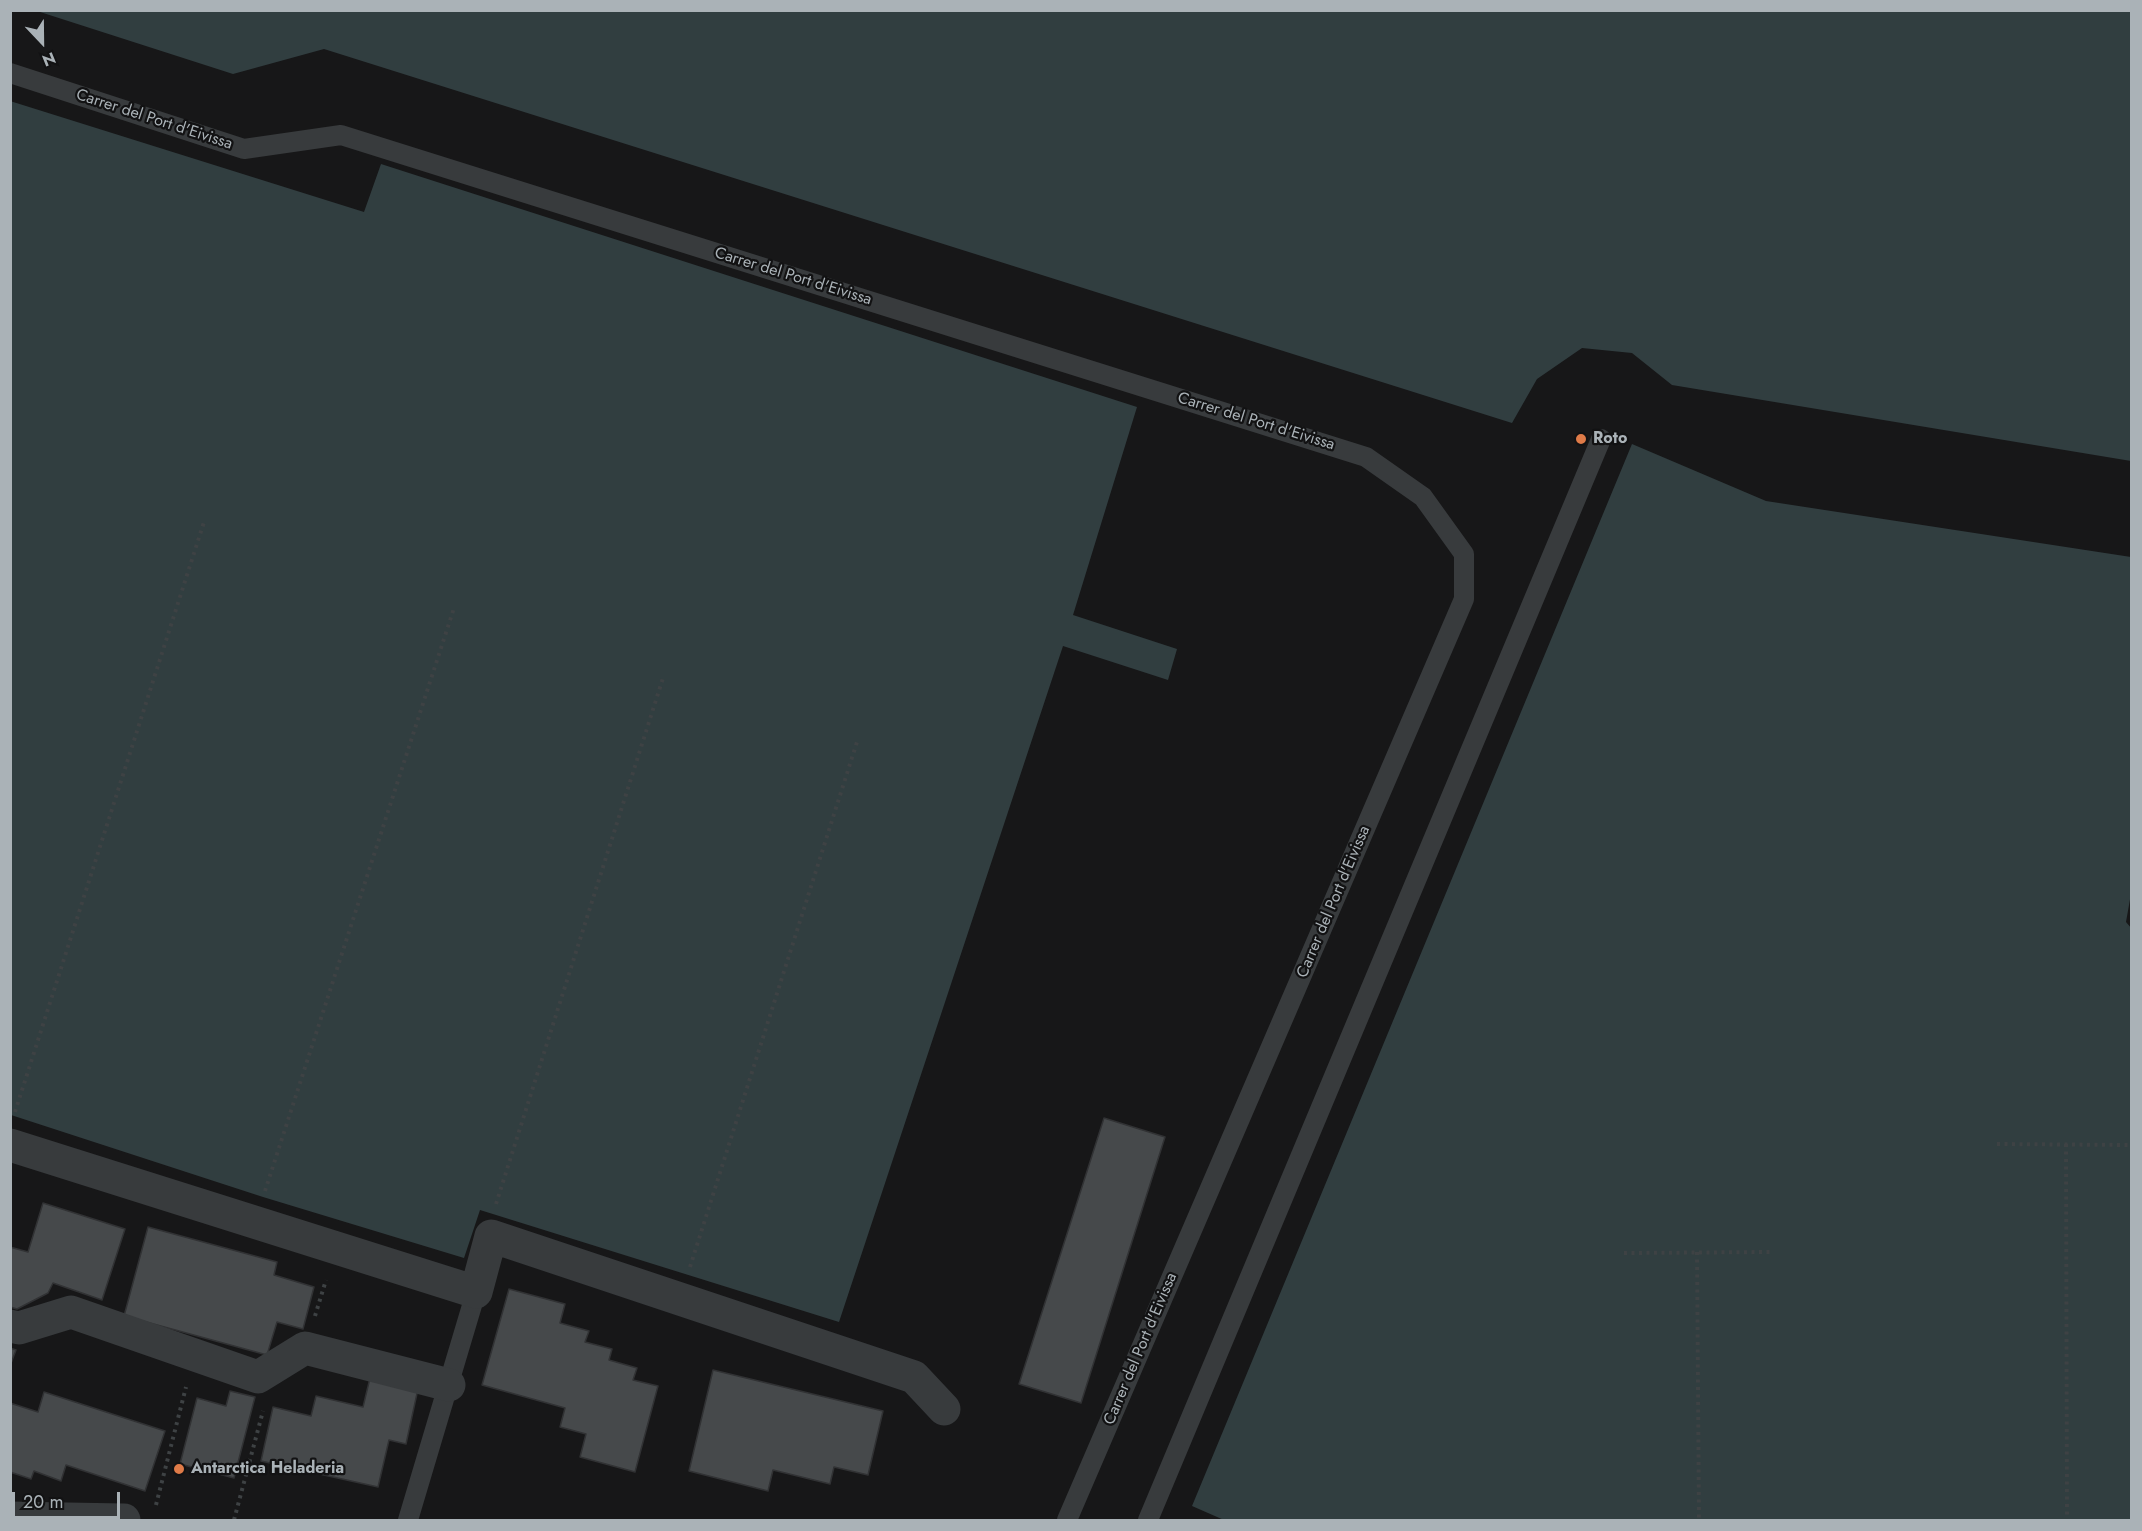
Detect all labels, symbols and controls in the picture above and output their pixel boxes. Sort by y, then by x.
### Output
north arrow [12,12,72,72]
text: N [39,46,59,72]
street label: Carrer del Port d'Eivissa [73,86,235,154]
street label: Carrer del Port d'Eivissa [712,244,874,310]
street label: Carrer del Port d'Eivissa [1175,389,1337,455]
place label: Roto [1593,429,1627,449]
marker: Roto [1574,432,1588,446]
street label: Carrer del Port d'Eivissa [1293,823,1375,981]
street label: Carrer del Port d'Eivissa [1100,1270,1182,1428]
place label: Antarctica Heladeria [191,1459,344,1479]
marker: Antarctica Heladeria [172,1462,186,1476]
scale bar [15,1480,123,1518]
text: 20 m [23,1489,63,1515]

